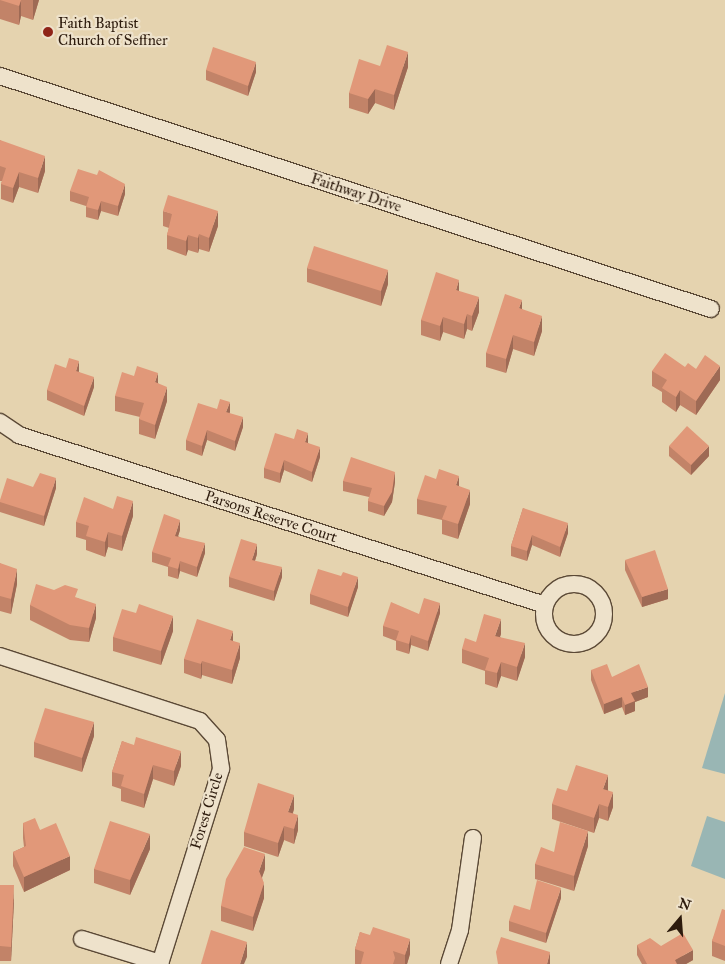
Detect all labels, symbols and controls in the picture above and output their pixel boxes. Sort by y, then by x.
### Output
place label: Faith Baptist Church of Seffner [58,14,168,49]
marker: Faith Baptist Church of Seffner [42,26,54,38]
street label: Faithway Drive [308,170,404,216]
street label: Parsons Reserve Court [203,487,339,547]
street label: Forest Circle [187,770,227,852]
north arrow [655,894,705,944]
text: N [677,894,693,914]

